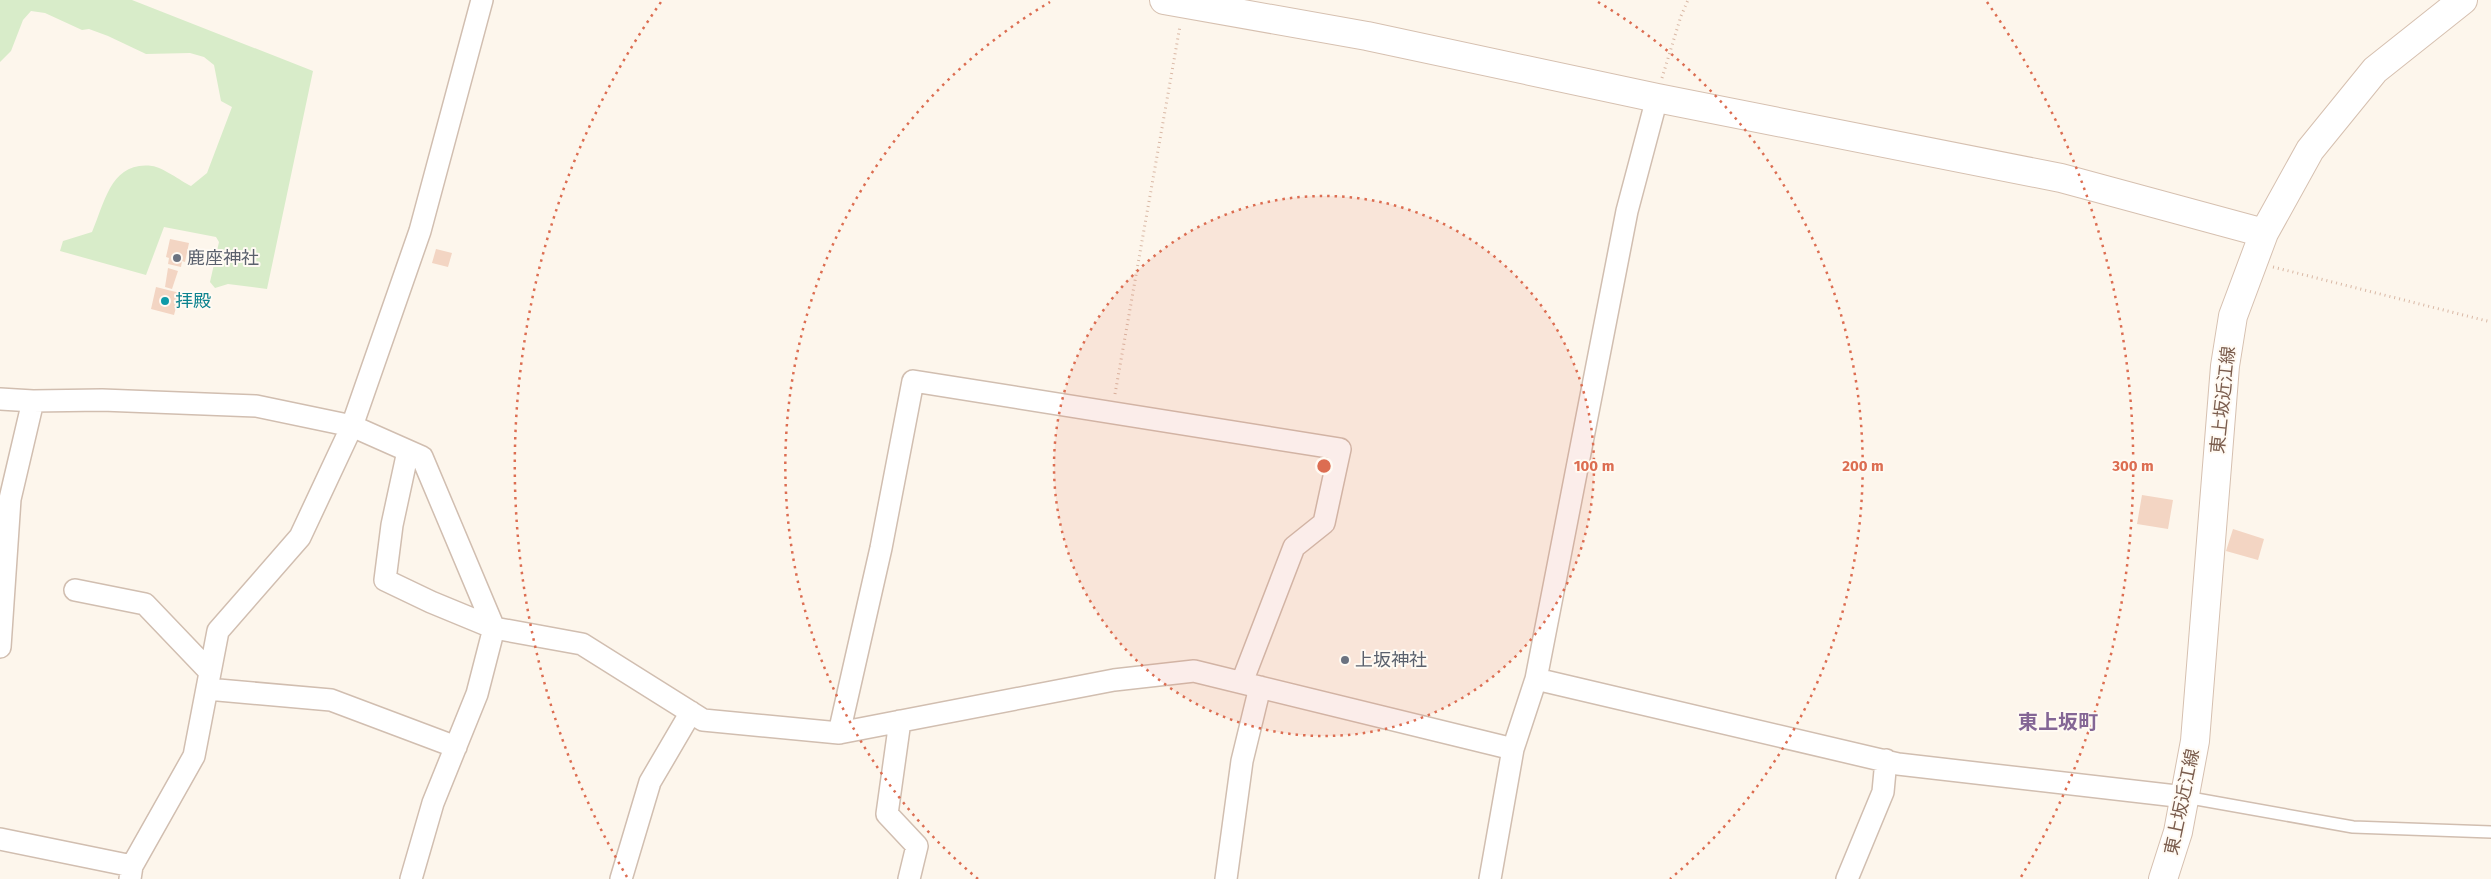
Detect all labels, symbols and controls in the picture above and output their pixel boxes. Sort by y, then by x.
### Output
place label: 鹿座神社 [187,247,259,269]
marker: 鹿座神社 [171,252,183,264]
place label: 拝殿 [175,290,211,312]
marker: 拝殿 [159,295,171,307]
street label: 東上坂近江線 [2206,345,2240,455]
centre of rings [1315,457,1333,475]
text: 100 m [1574,457,1614,475]
text: 200 m [1842,457,1884,475]
text: 300 m [2111,457,2154,475]
place label: 上坂神社 [1355,649,1427,671]
marker: 上坂神社 [1339,654,1351,666]
district label: 東上坂町 [2018,710,2098,734]
street label: 東上坂近江線 [2160,747,2204,857]

